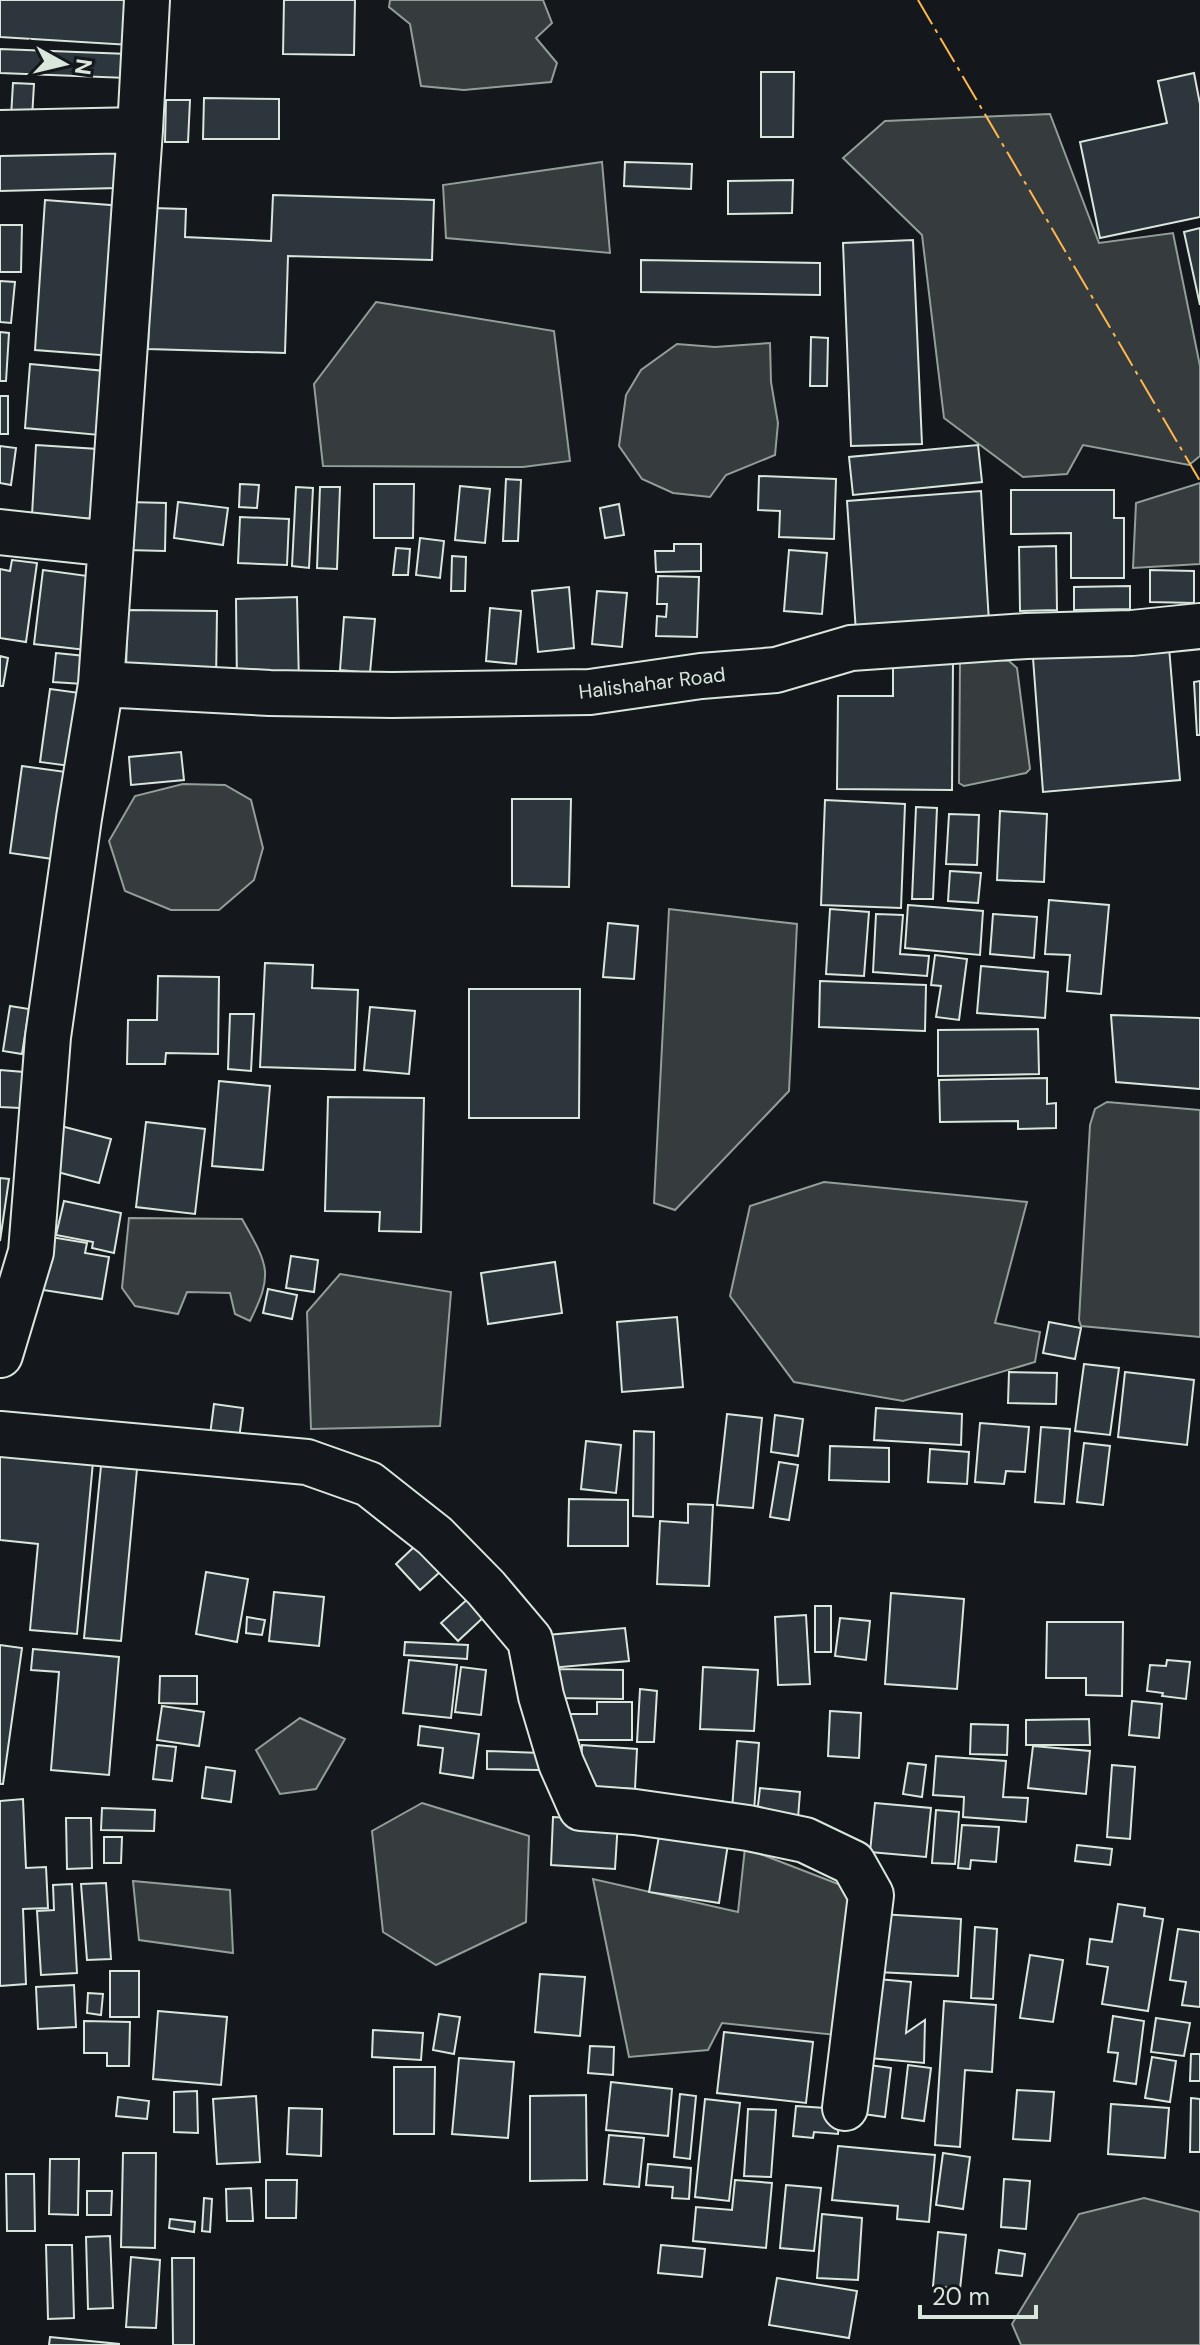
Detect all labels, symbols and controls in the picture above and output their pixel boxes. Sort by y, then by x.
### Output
north arrow [24,24,104,104]
text: N [68,57,99,77]
street label: Halishahar Road [577,661,727,705]
scale bar [920,2269,1036,2319]
text: 20 m [932,2281,990,2312]

